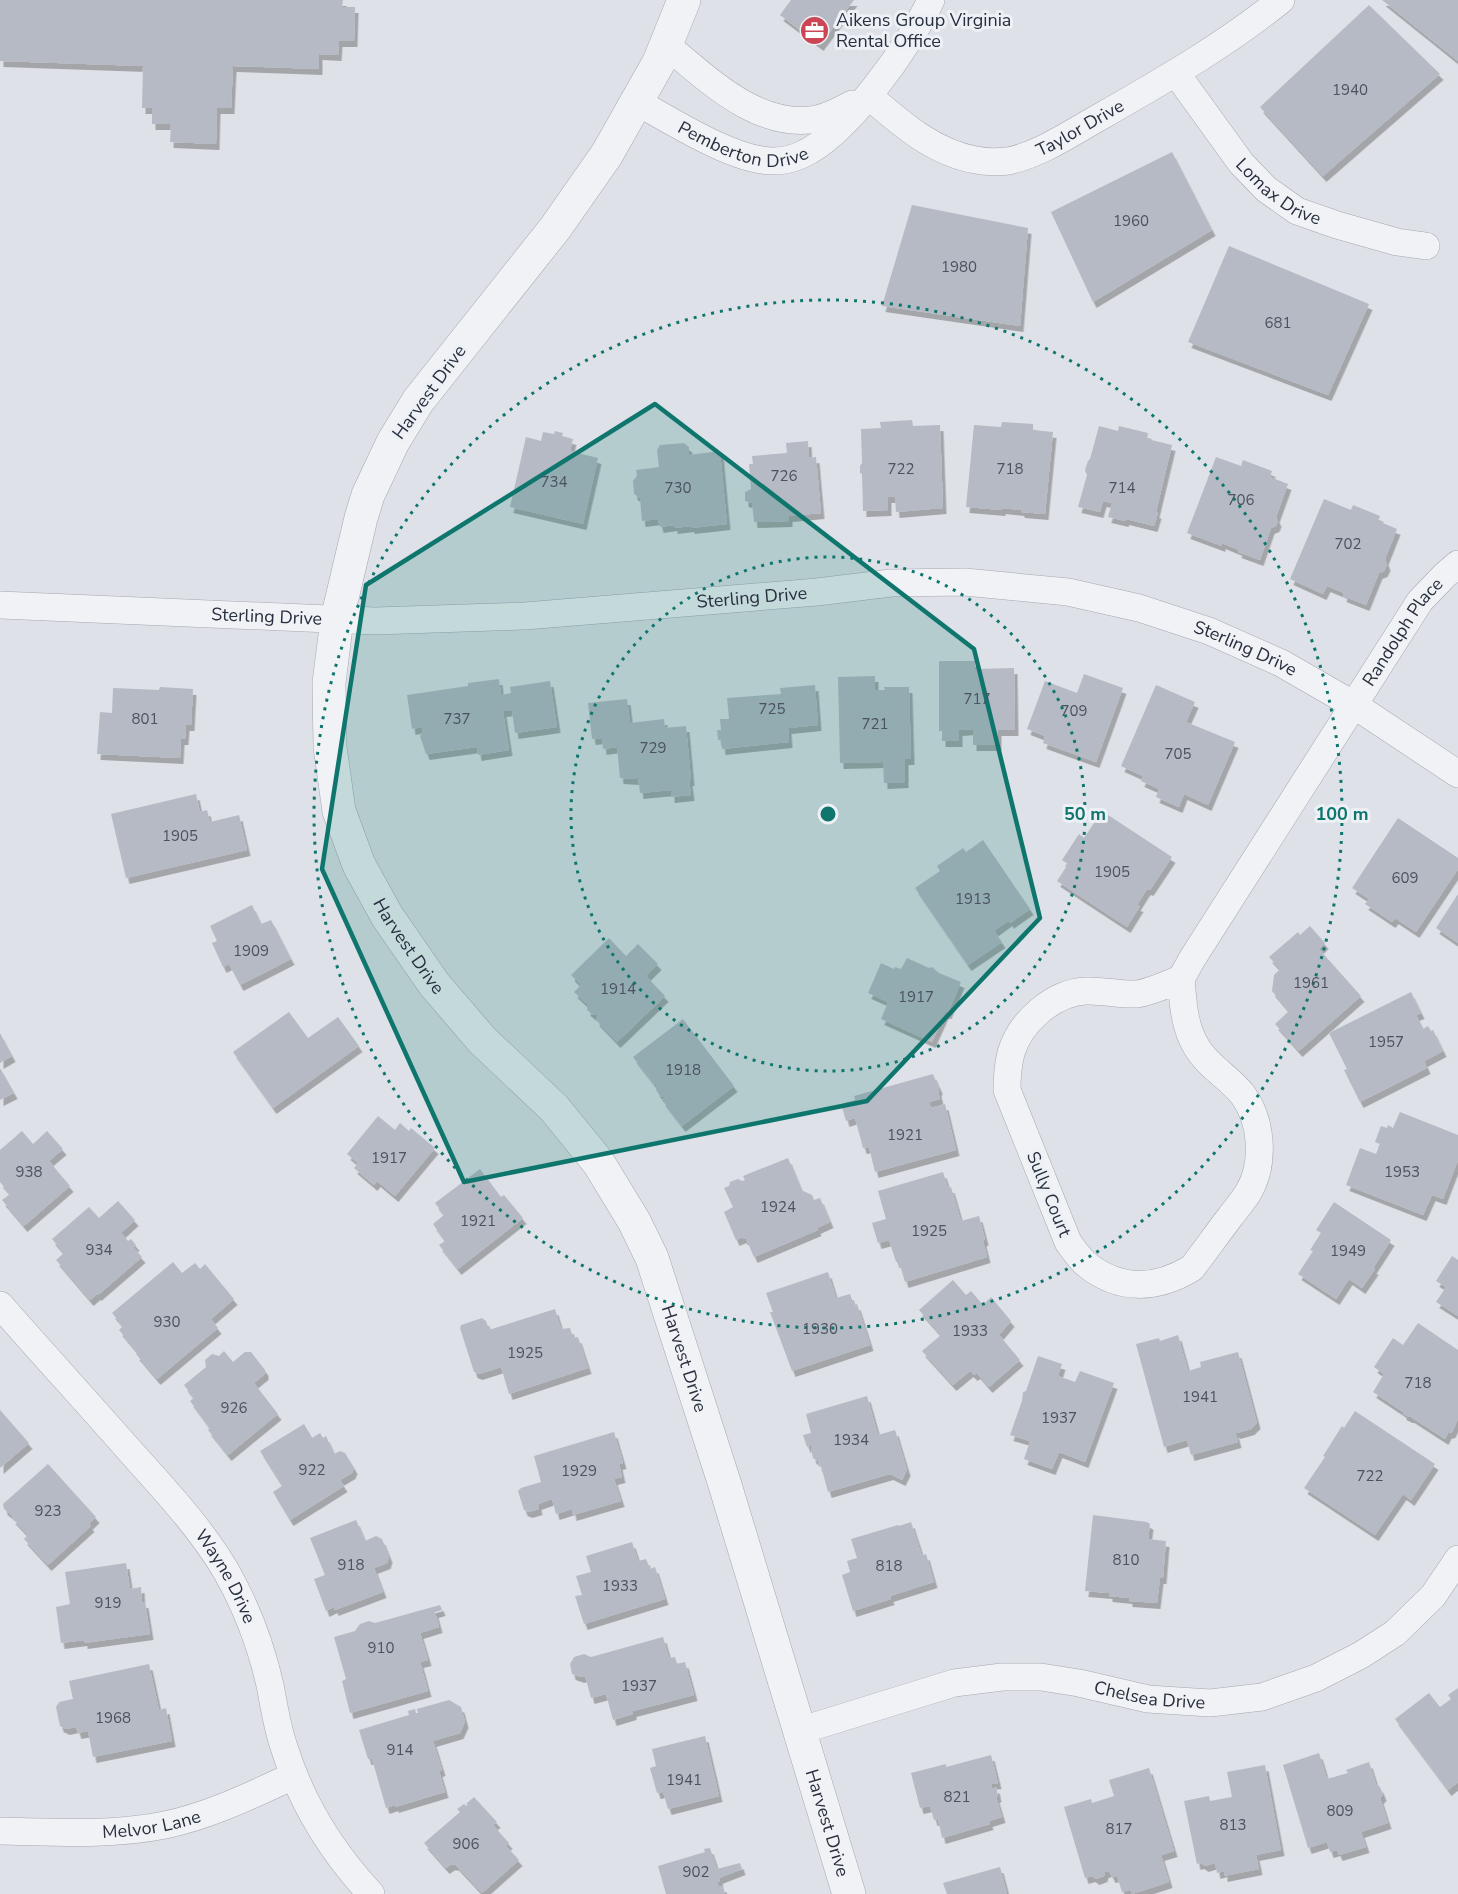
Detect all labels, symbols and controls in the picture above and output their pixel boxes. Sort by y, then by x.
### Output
place label: Aikens Group Virginia Rental Office [836,8,1011,53]
office icon: Aikens Group Virginia Rental Office [799,14,831,46]
house number: 1940 [1332,80,1368,100]
street label: Taylor Drive [1032,94,1128,162]
street label: Pemberton Drive [674,115,812,173]
street label: Lomax Drive [1230,153,1324,230]
house number: 1960 [1113,211,1149,231]
house number: 1980 [941,257,977,277]
house number: 681 [1264,313,1292,333]
street label: Harvest Drive [387,340,471,444]
house number: 722 [887,459,915,479]
house number: 718 [996,459,1024,479]
house number: 726 [770,466,798,486]
house number: 734 [540,472,568,492]
house number: 730 [664,478,692,498]
house number: 714 [1108,478,1136,498]
house number: 706 [1227,490,1255,510]
house number: 702 [1334,534,1362,554]
street label: Randolph Place [1357,572,1448,691]
street label: Sterling Drive [696,581,808,614]
street label: Sterling Drive [211,602,323,631]
street label: Sterling Drive [1191,615,1302,682]
house number: 717 [963,689,991,709]
house number: 725 [758,699,786,719]
house number: 709 [1060,701,1088,721]
house number: 801 [131,709,159,729]
house number: 737 [443,709,471,729]
house number: 721 [861,714,889,734]
house number: 729 [639,738,667,758]
house number: 705 [1164,744,1192,764]
text: 50 m [1064,802,1106,826]
text: 100 m [1315,802,1369,826]
centre of rings [818,804,838,824]
house number: 1905 [162,826,198,846]
house number: 1905 [1094,862,1130,882]
house number: 609 [1391,868,1419,888]
house number: 1913 [955,889,991,909]
street label: Harvest Drive [368,894,450,999]
house number: 1909 [233,941,269,961]
house number: 1961 [1293,973,1329,993]
house number: 1914 [600,979,636,999]
house number: 1917 [898,987,934,1007]
house number: 1957 [1368,1032,1404,1052]
house number: 1918 [665,1060,701,1080]
house number: 1921 [887,1125,923,1145]
house number: 1917 [371,1148,407,1168]
street label: Sully Court [1021,1148,1077,1241]
house number: 938 [15,1162,43,1182]
house number: 1953 [1384,1162,1420,1182]
house number: 1924 [760,1197,796,1217]
house number: 1921 [460,1211,496,1231]
house number: 1925 [911,1221,947,1241]
house number: 934 [85,1240,113,1260]
house number: 1949 [1330,1241,1366,1261]
street label: Harvest Drive [656,1302,713,1415]
house number: 930 [153,1312,181,1332]
house number: 1930 [802,1319,838,1339]
house number: 1933 [952,1321,988,1341]
house number: 1925 [507,1343,543,1363]
house number: 718 [1404,1373,1432,1393]
house number: 1941 [1182,1387,1218,1407]
house number: 926 [220,1398,248,1418]
house number: 1937 [1041,1408,1077,1428]
house number: 1934 [833,1430,869,1450]
house number: 922 [298,1460,326,1480]
house number: 1929 [561,1461,597,1481]
house number: 722 [1356,1466,1384,1486]
house number: 923 [34,1501,62,1521]
street label: Wayne Drive [190,1524,262,1627]
house number: 810 [1112,1550,1140,1570]
house number: 918 [337,1555,365,1575]
house number: 818 [875,1556,903,1576]
house number: 1933 [602,1576,638,1596]
house number: 919 [94,1593,122,1613]
house number: 910 [367,1638,395,1658]
street label: Chelsea Drive [1092,1675,1206,1715]
house number: 1937 [621,1676,657,1696]
house number: 1968 [95,1708,131,1728]
house number: 914 [386,1740,414,1760]
street label: Harvest Drive [800,1766,855,1880]
house number: 1941 [666,1770,702,1790]
house number: 821 [943,1787,971,1807]
house number: 809 [1326,1801,1354,1821]
street label: Melvor Lane [102,1804,204,1844]
house number: 813 [1219,1815,1247,1835]
house number: 817 [1105,1819,1133,1839]
house number: 906 [452,1834,480,1854]
house number: 902 [682,1862,710,1882]

